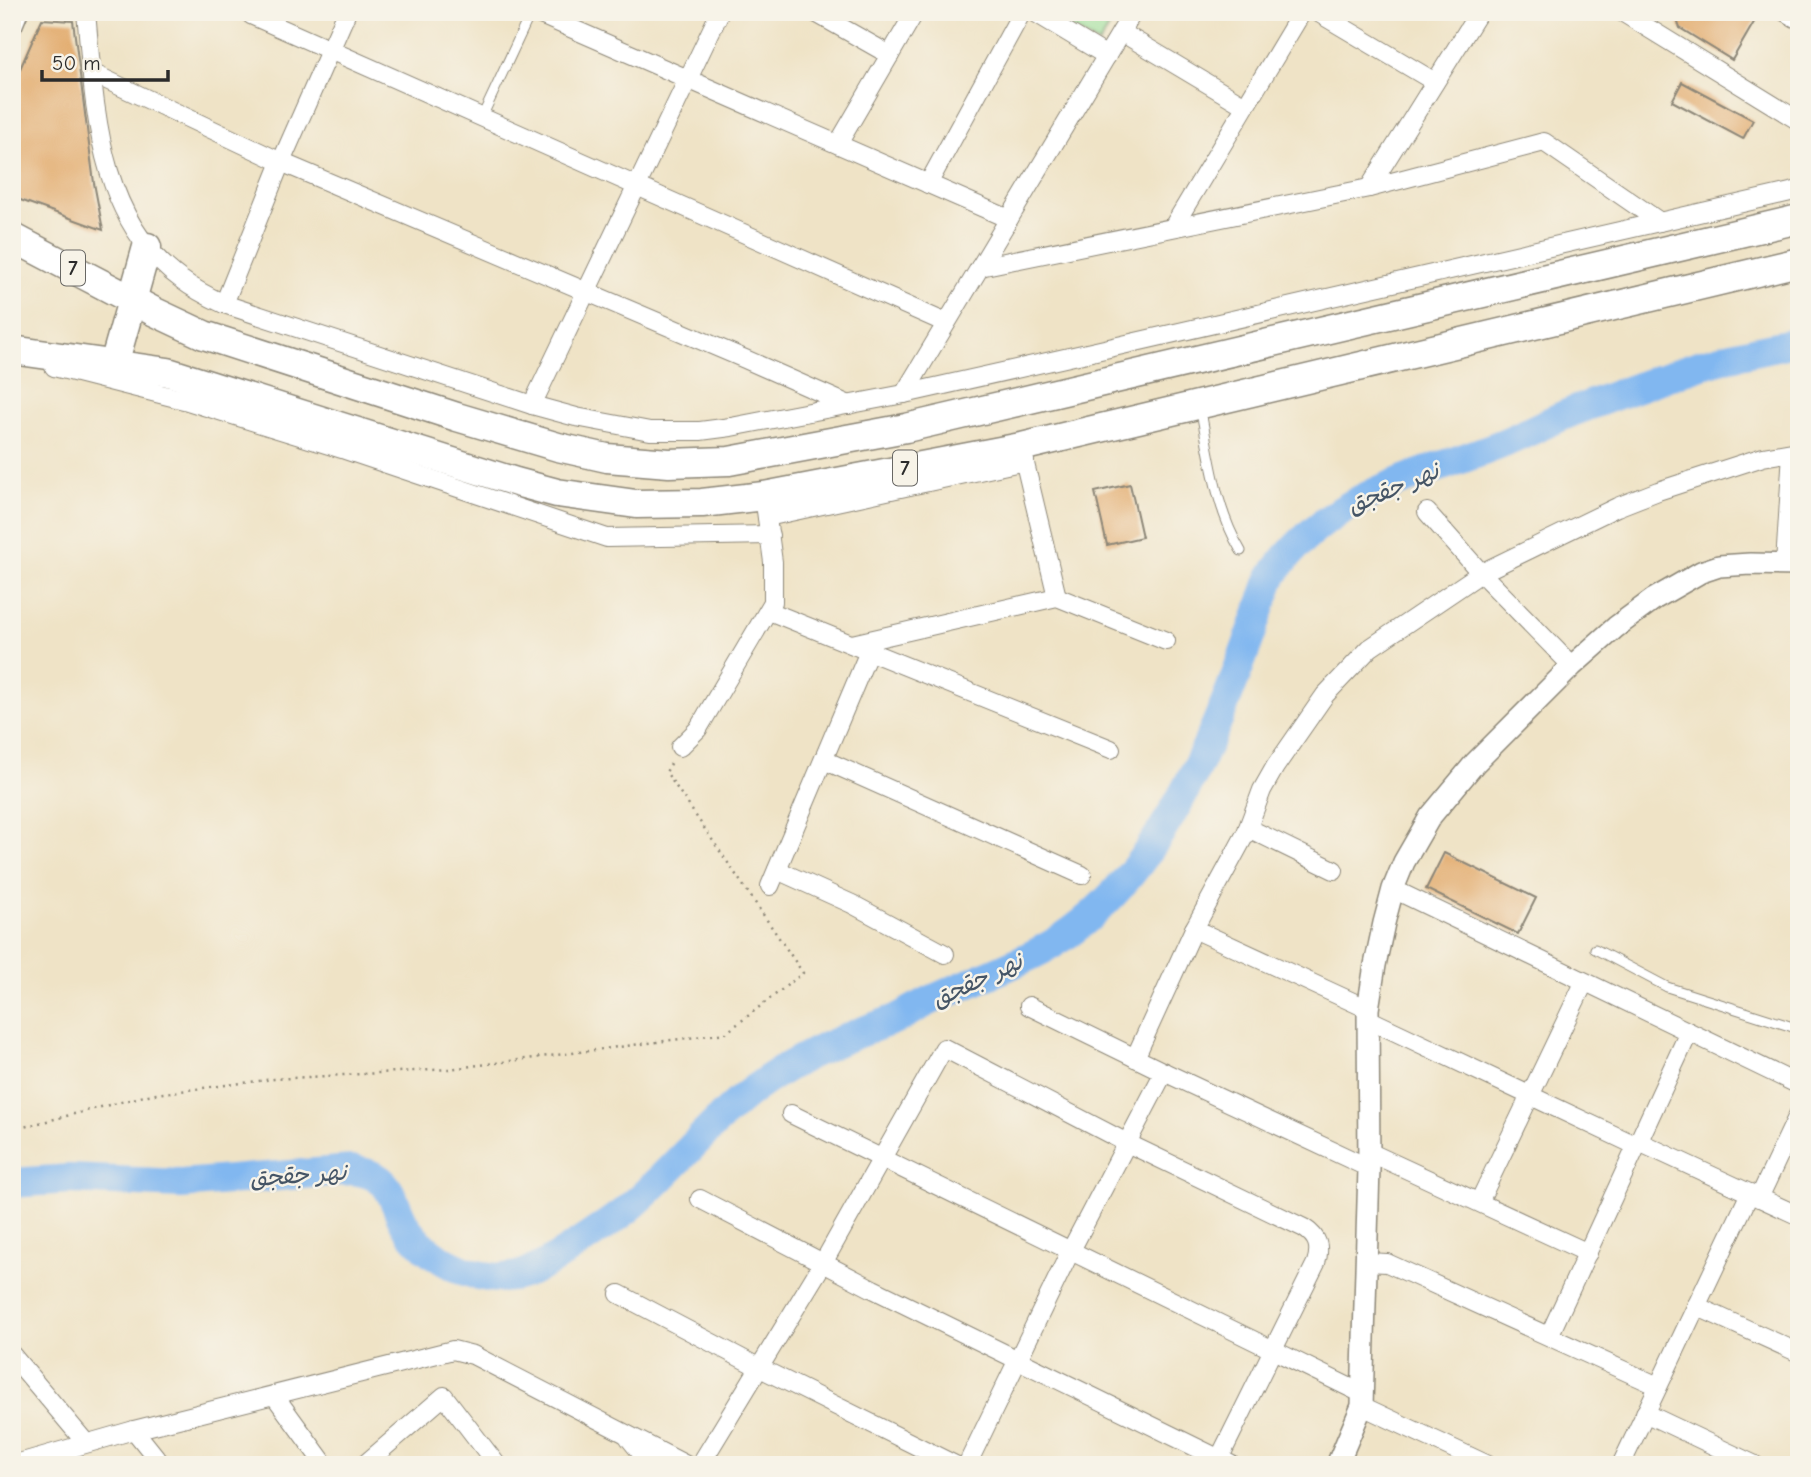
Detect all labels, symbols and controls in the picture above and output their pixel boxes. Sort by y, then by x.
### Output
scale bar [42,38,168,82]
text: 50 m [52,51,101,75]
road number: 7 [61,250,85,286]
road number: 7 [893,450,917,486]
water label: نهر جقجق [1343,455,1446,520]
water label: نهر جقجق [927,946,1029,1013]
water label: نهر جقجق [249,1157,350,1192]

